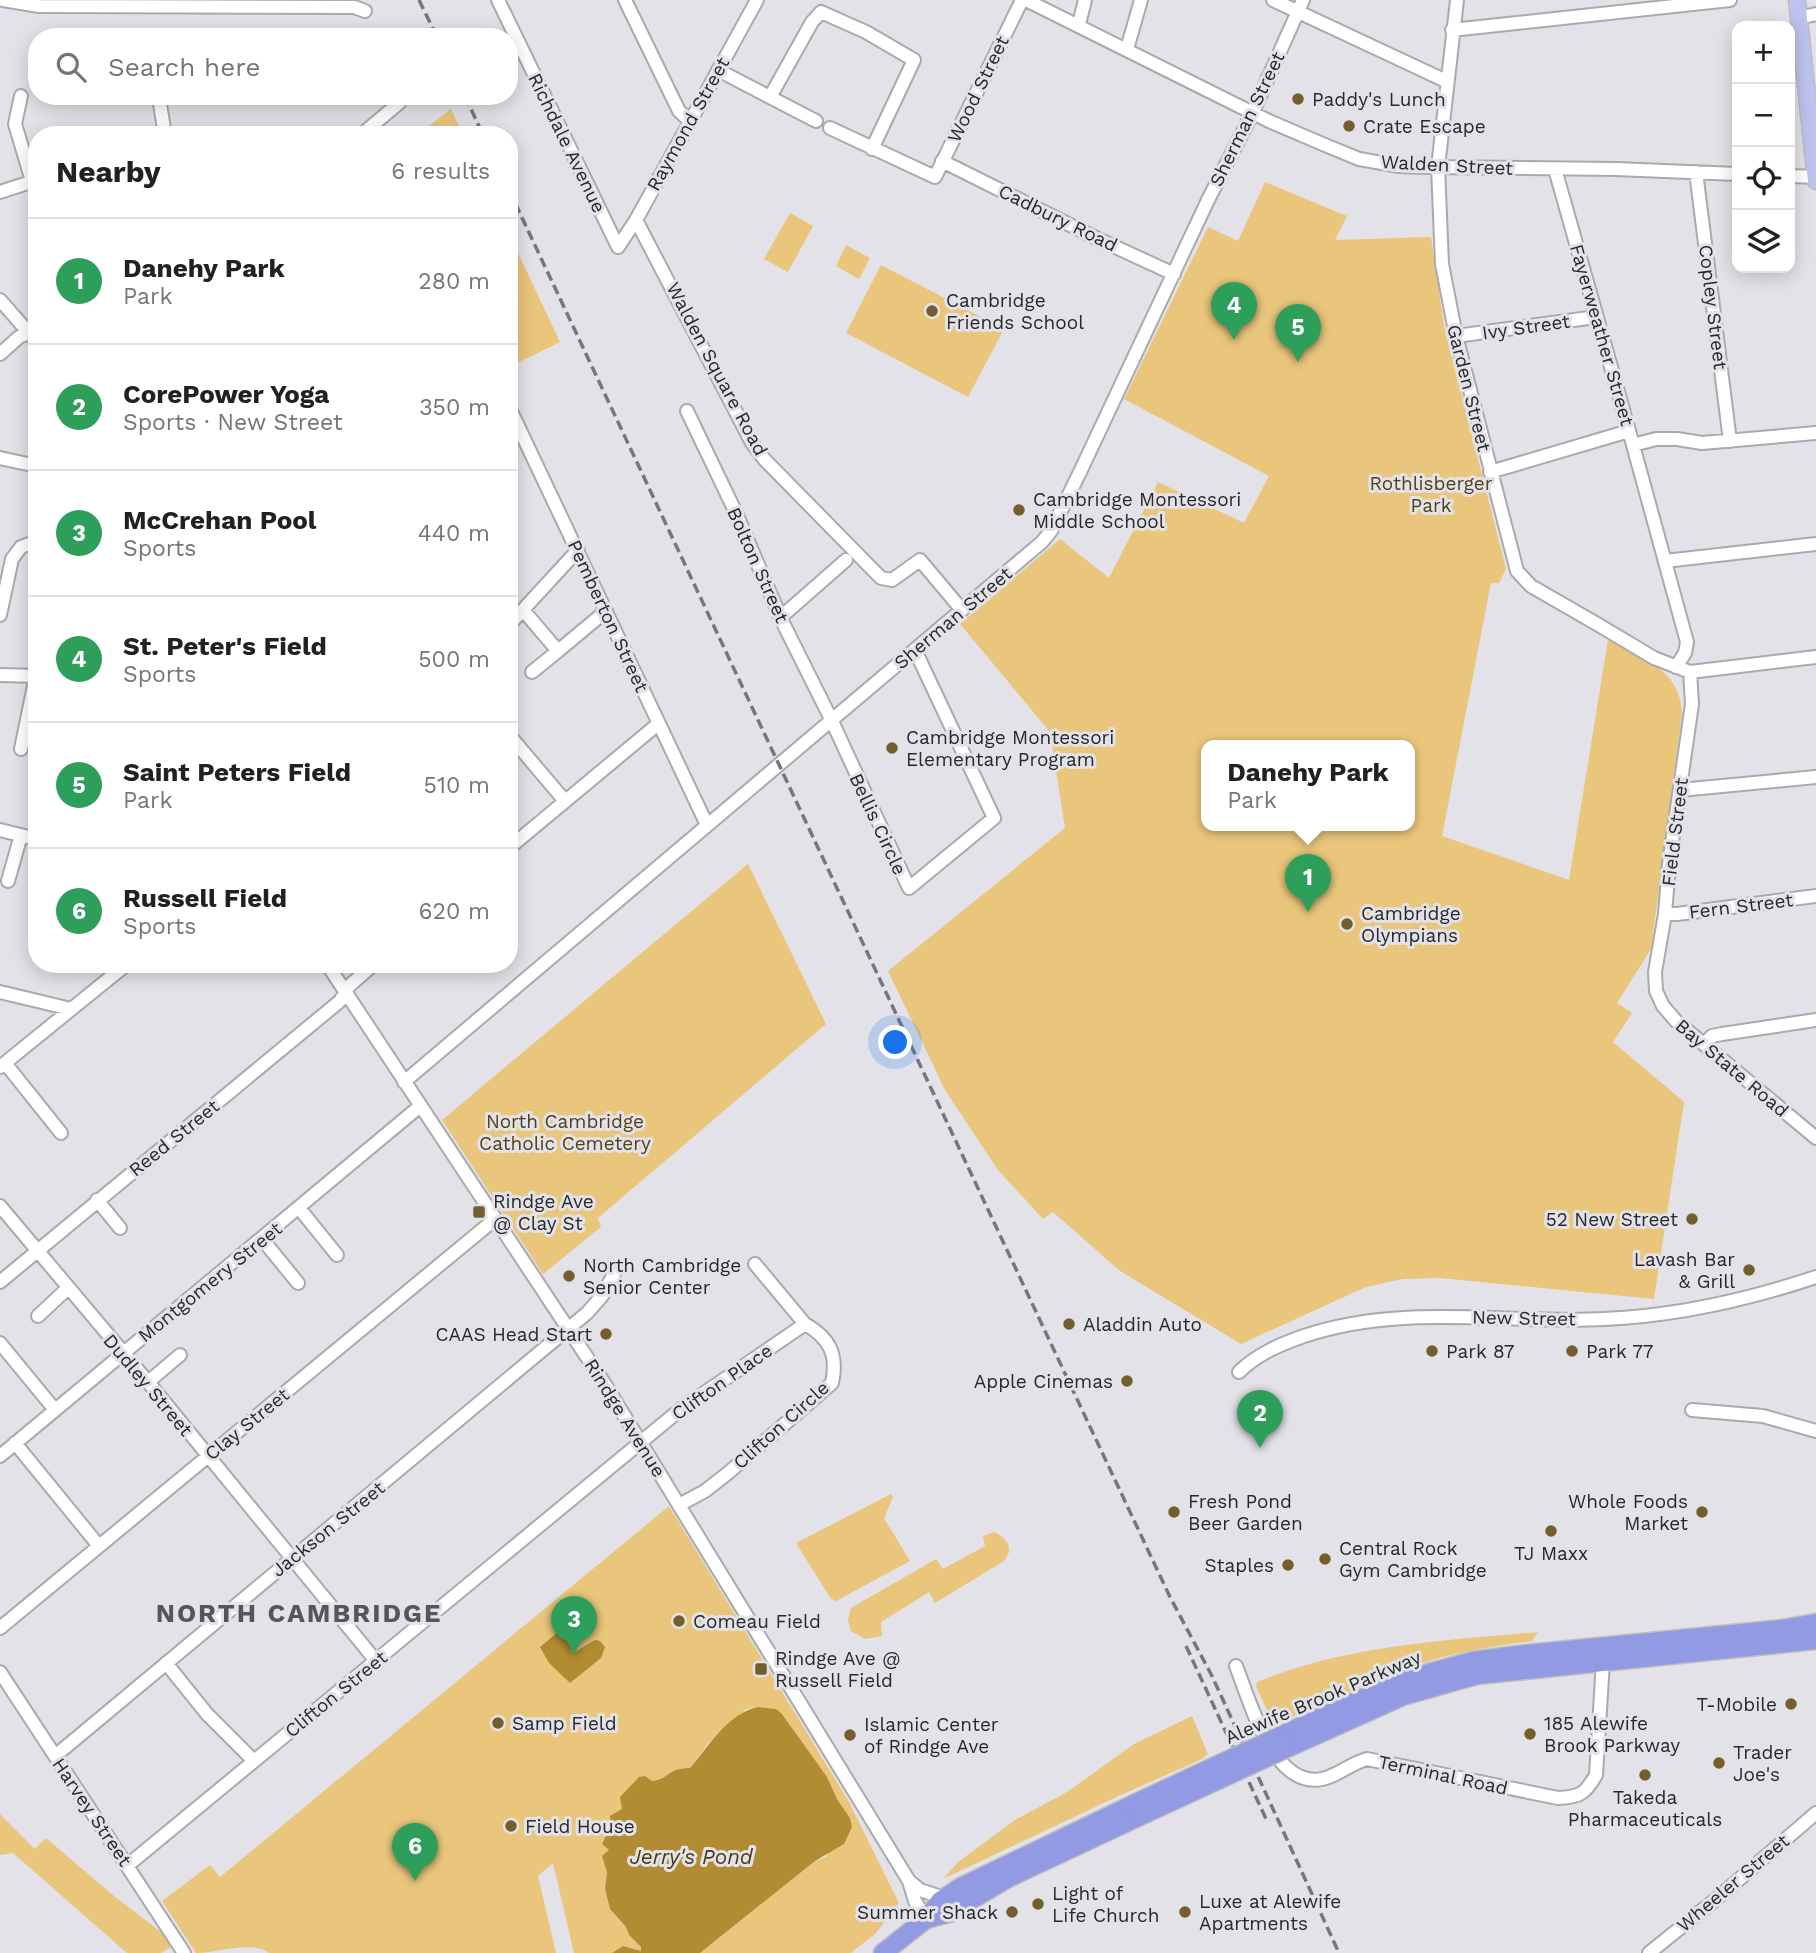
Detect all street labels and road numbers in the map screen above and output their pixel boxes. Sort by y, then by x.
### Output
street label: Wood Street [942,32,1014,146]
street label: Sherman Street [1204,48,1290,190]
street label: Raymond Street [642,53,734,195]
street label: Richdale Avenue [523,69,611,217]
street label: Walden Street [1380,150,1514,180]
street label: Cadbury Road [995,179,1121,257]
street label: Fayerweather Street [1565,242,1639,429]
street label: Copley Street [1694,243,1732,371]
street label: Walden Square Road [662,278,772,460]
street label: Ivy Street [1481,309,1571,345]
street label: Garden Street [1442,322,1496,454]
street label: Bolton Street [722,504,794,626]
street label: Pemberton Street [563,536,653,696]
street label: Sherman Street [889,562,1017,674]
street label: Bellis Circle [844,770,912,878]
street label: Field Street [1657,776,1693,888]
street label: Fern Street [1688,888,1794,924]
street label: Bay State Road [1671,1014,1793,1122]
street label: Reed Street [124,1094,224,1181]
street label: Montgomery Street [133,1217,287,1347]
street label: New Street [1472,1306,1576,1330]
street label: Dudley Street [98,1329,198,1441]
street label: Clifton Place [667,1339,777,1425]
street label: Rindge Avenue [579,1355,671,1481]
street label: Clifton Circle [728,1376,834,1474]
street label: Clay Street [200,1383,294,1465]
street label: Jackson Street [267,1476,389,1582]
street label: Alewife Brook Parkway [1222,1645,1425,1749]
street label: Clifton Street [280,1646,392,1742]
street label: Terminal Road [1376,1750,1510,1800]
street label: Harvey Street [47,1753,137,1871]
street label: Wheeler Street [1672,1829,1794,1937]

